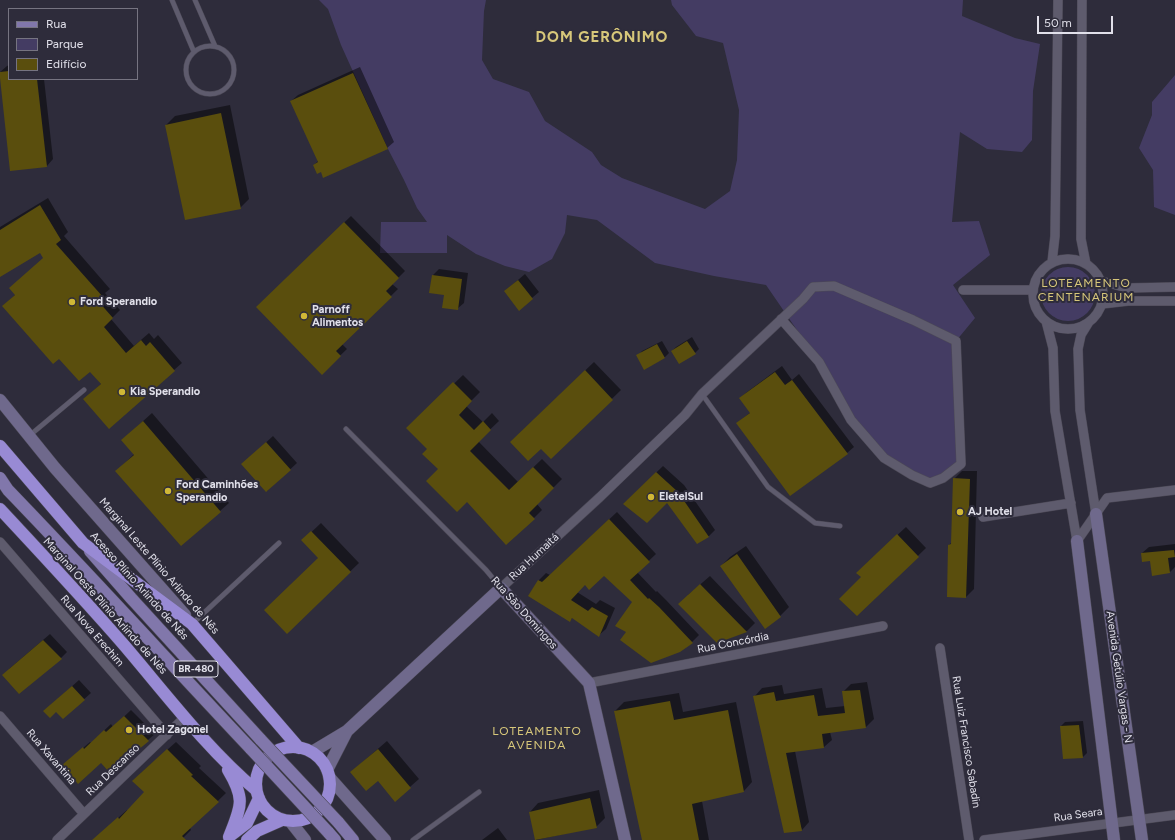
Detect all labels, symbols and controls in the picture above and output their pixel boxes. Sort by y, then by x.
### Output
legend [8,8,138,80]
scale bar [1039,8,1115,34]
text: 50 m [1044,16,1072,30]
text: Rua [46,17,66,31]
district label: DOM GERÔNIMO [536,29,668,47]
text: Parque [46,37,83,51]
text: Edifício [46,57,86,71]
district label: LOTEAMENTO CENTENARIUM [1038,276,1134,304]
place label: Ford Sperandio [80,295,157,309]
marker: Ford Sperandio [67,297,77,307]
place label: Parnoff Alimentos [312,303,363,329]
marker: Parnoff Alimentos [299,311,309,321]
place label: Kia Sperandio [130,385,200,399]
marker: Kia Sperandio [117,387,127,397]
place label: Ford Caminhões Sperandio [176,478,258,504]
marker: Ford Caminhões Sperandio [163,486,173,496]
place label: EletelSul [659,490,703,504]
marker: EletelSul [646,492,656,502]
street label: Marginal Leste Plínio Arlindo de Nês [96,495,222,637]
place label: AJ Hotel [968,505,1012,519]
marker: AJ Hotel [955,507,965,517]
street label: Acesso Plínio Arlindo de Nês [87,529,191,643]
street label: Rua Humaitá [506,531,562,583]
street label: Marginal Oeste Plínio Arlindo de Nês [40,535,170,677]
street label: Rua São Domingos [488,574,560,652]
street label: Rua Nova Erechim [57,593,127,669]
street label: Avenida Getúlio Vargas - N [1103,610,1135,744]
street label: Rua Concórdia [696,630,770,656]
road number: BR-480 [174,661,218,677]
street label: Rua Luiz Francisco Sabadin [949,675,983,809]
place label: Hotel Zagonel [137,723,208,737]
district label: LOTEAMENTO AVENIDA [492,724,582,752]
marker: Hotel Zagonel [124,725,134,735]
street label: Rua Xavantina [23,727,79,787]
street label: Rua Descanso [84,741,142,799]
street label: Rua Seara [1053,805,1103,825]

